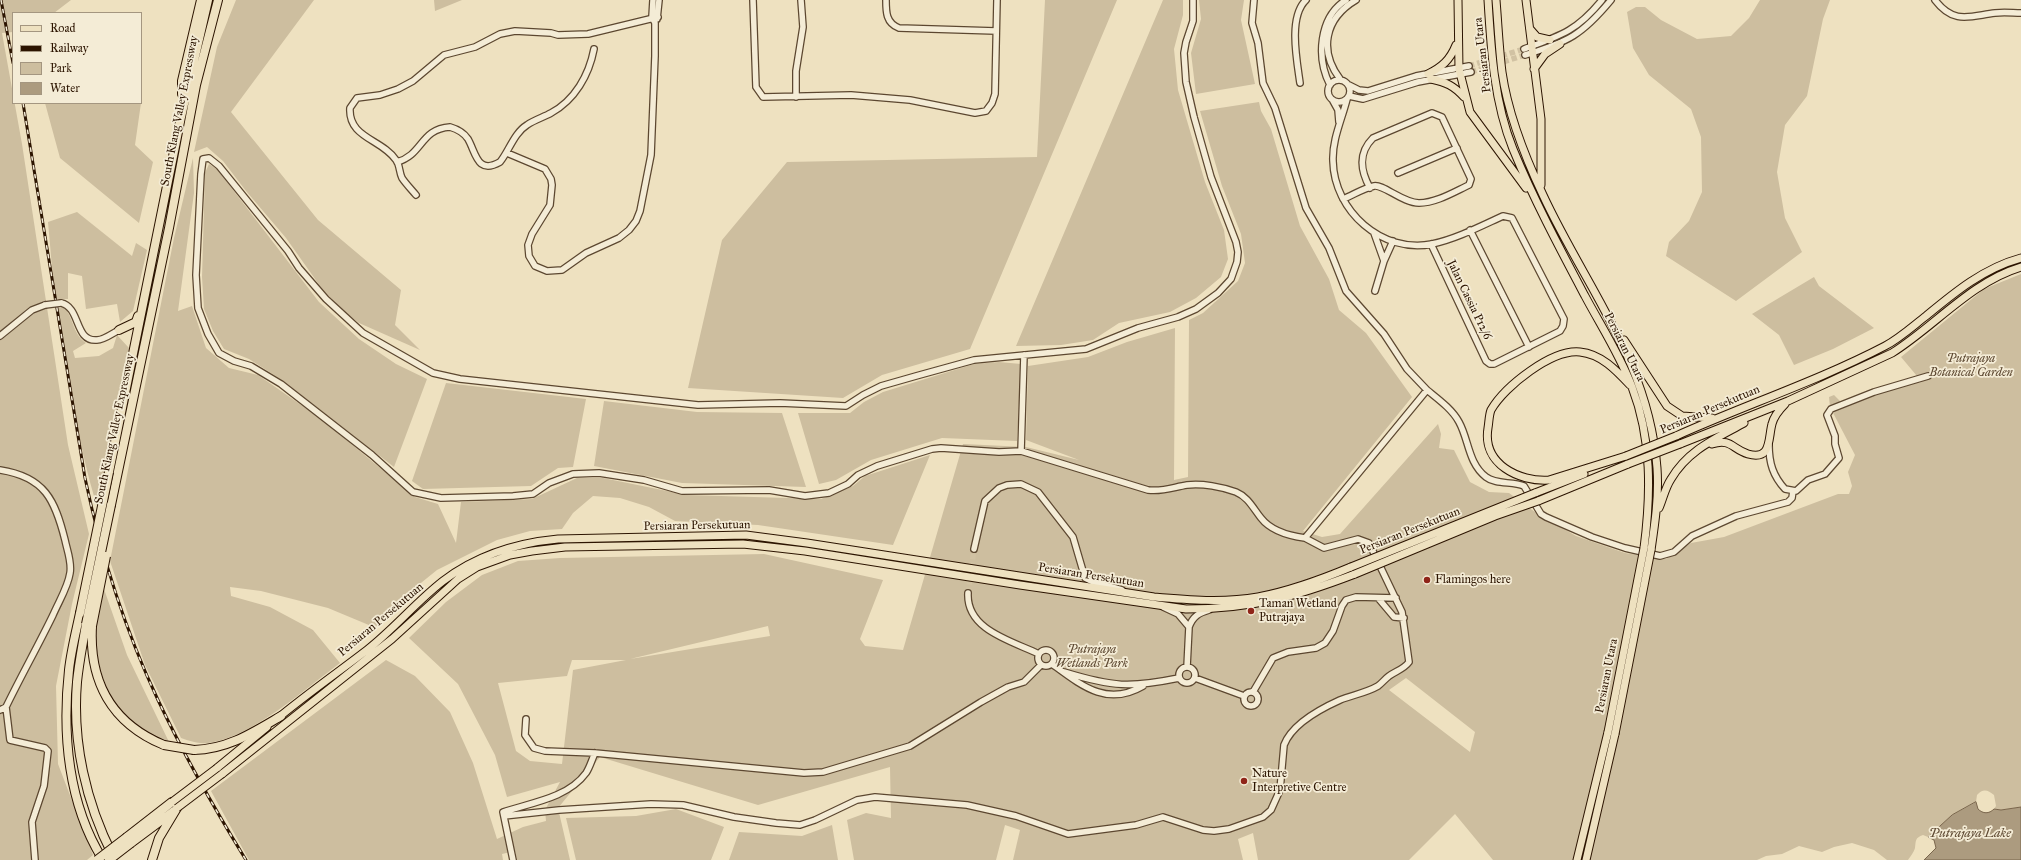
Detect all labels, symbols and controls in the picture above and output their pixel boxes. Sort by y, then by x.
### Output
legend [12,12,142,104]
street label: Persiaran Utara [1471,17,1495,93]
text: Road [50,21,76,35]
street label: South Klang Valley Expressway [158,35,202,187]
text: Railway [50,41,88,55]
text: Park [50,61,72,75]
text: Water [50,81,80,95]
street label: Jalan Cassia P12/6 [1443,258,1495,342]
street label: Persiaran Utara [1600,310,1648,384]
park label: Putrajaya Botanical Garden [1929,352,2013,380]
street label: South Klang Valley Expressway [92,353,138,505]
street label: Persiaran Persekutuan [1658,382,1762,438]
street label: Persiaran Persekutuan [1358,504,1462,558]
street label: Persiaran Persekutuan [643,518,751,534]
street label: Persiaran Persekutuan [1037,561,1145,591]
place label: Flamingos here [1435,573,1511,587]
marker: Flamingos here [1422,575,1432,585]
street label: Persiaran Persekutuan [335,580,427,660]
place label: Taman Wetland Putrajaya [1259,597,1337,625]
marker: Taman Wetland Putrajaya [1246,606,1256,616]
street label: Persiaran Utara [1593,638,1621,714]
park label: Putrajaya Wetlands Park [1056,643,1128,671]
place label: Nature Interpretive Centre [1252,767,1347,795]
marker: Nature Interpretive Centre [1239,776,1249,786]
water label: Putrajaya Lake [1929,826,2011,842]

